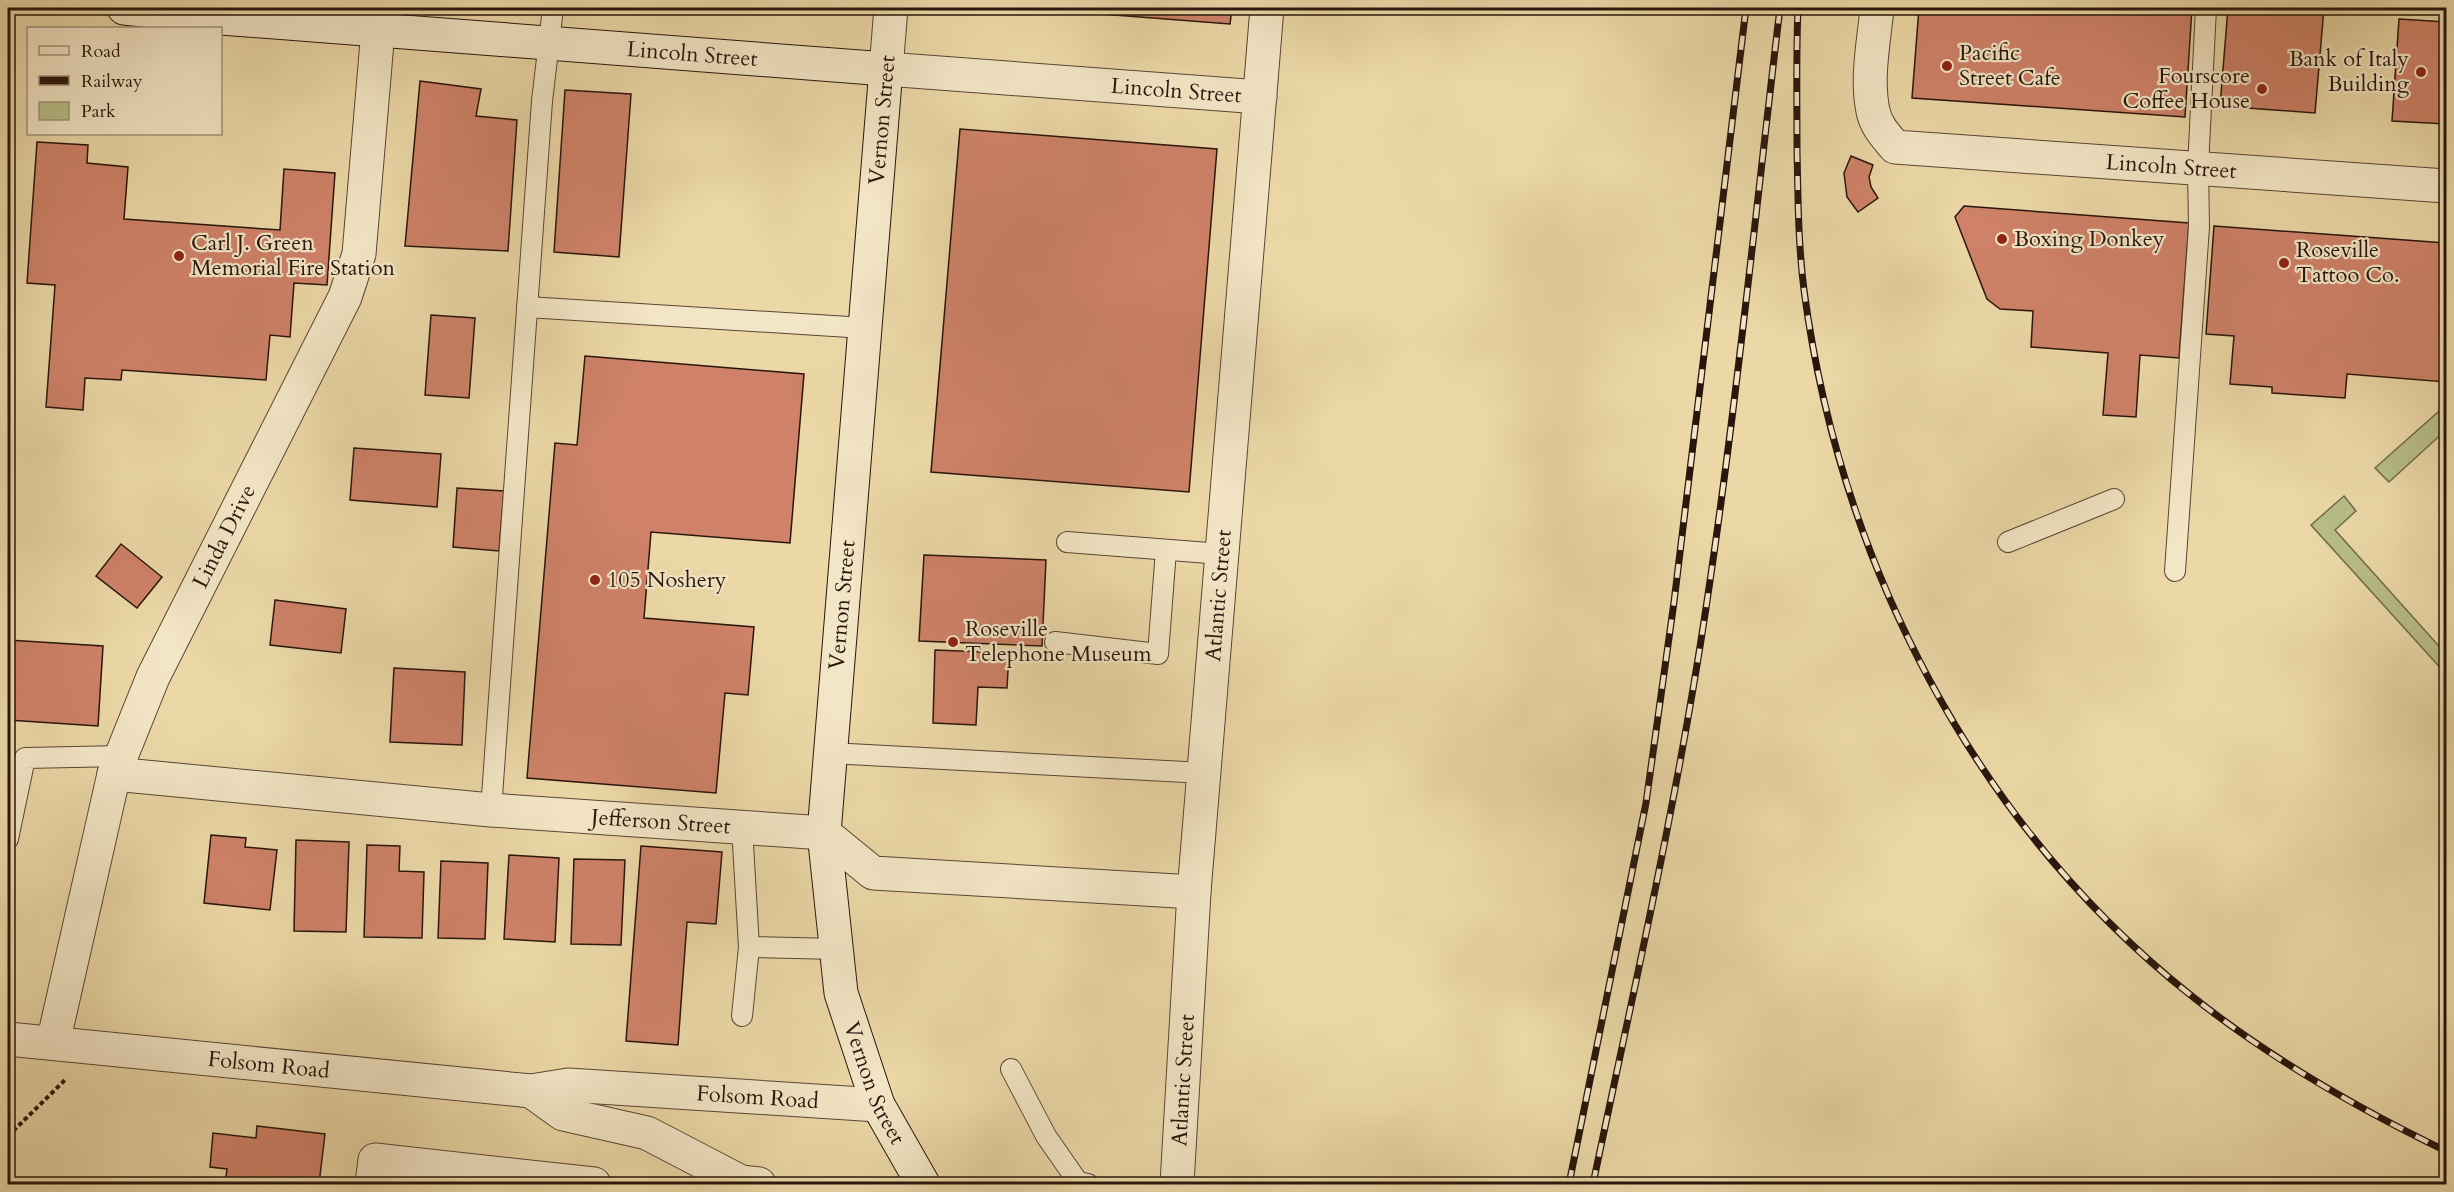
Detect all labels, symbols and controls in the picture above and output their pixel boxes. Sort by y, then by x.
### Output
legend [27,27,222,135]
street label: Lincoln Street [626,34,759,74]
place label: Pacific Street Cafe [1959,38,2061,93]
text: Road [81,39,121,64]
place label: Bank of Italy Building [2289,44,2410,99]
street label: Vernon Street [861,54,903,186]
marker: Pacific Street Cafe [1940,59,1954,73]
place label: Fourscore Coffee House [2122,61,2250,116]
marker: Bank of Italy Building [2414,65,2428,79]
text: Railway [81,69,143,94]
street label: Lincoln Street [1110,71,1243,111]
marker: Fourscore Coffee House [2255,82,2269,96]
text: Park [81,99,116,124]
street label: Lincoln Street [2105,147,2238,186]
place label: Boxing Donkey [2014,224,2165,254]
place label: Carl J. Green Memorial Fire Station [191,228,396,283]
marker: Boxing Donkey [1995,232,2009,246]
place label: Roseville Tattoo Co. [2296,235,2400,290]
marker: Carl J. Green Memorial Fire Station [172,249,186,263]
marker: Roseville Tattoo Co. [2277,256,2291,270]
street label: Linda Drive [185,479,263,593]
street label: Atlantic Street [1198,528,1239,663]
street label: Vernon Street [821,539,863,671]
place label: 105 Noshery [607,565,727,595]
marker: 105 Noshery [588,573,602,587]
place label: Roseville Telephone Museum [965,614,1152,669]
marker: Roseville Telephone Museum [946,635,960,649]
street label: Jefferson Street [587,802,731,842]
street label: Atlantic Street [1164,1013,1202,1147]
street label: Vernon Street [837,1018,912,1150]
street label: Folsom Road [206,1044,331,1086]
street label: Folsom Road [696,1078,820,1116]

